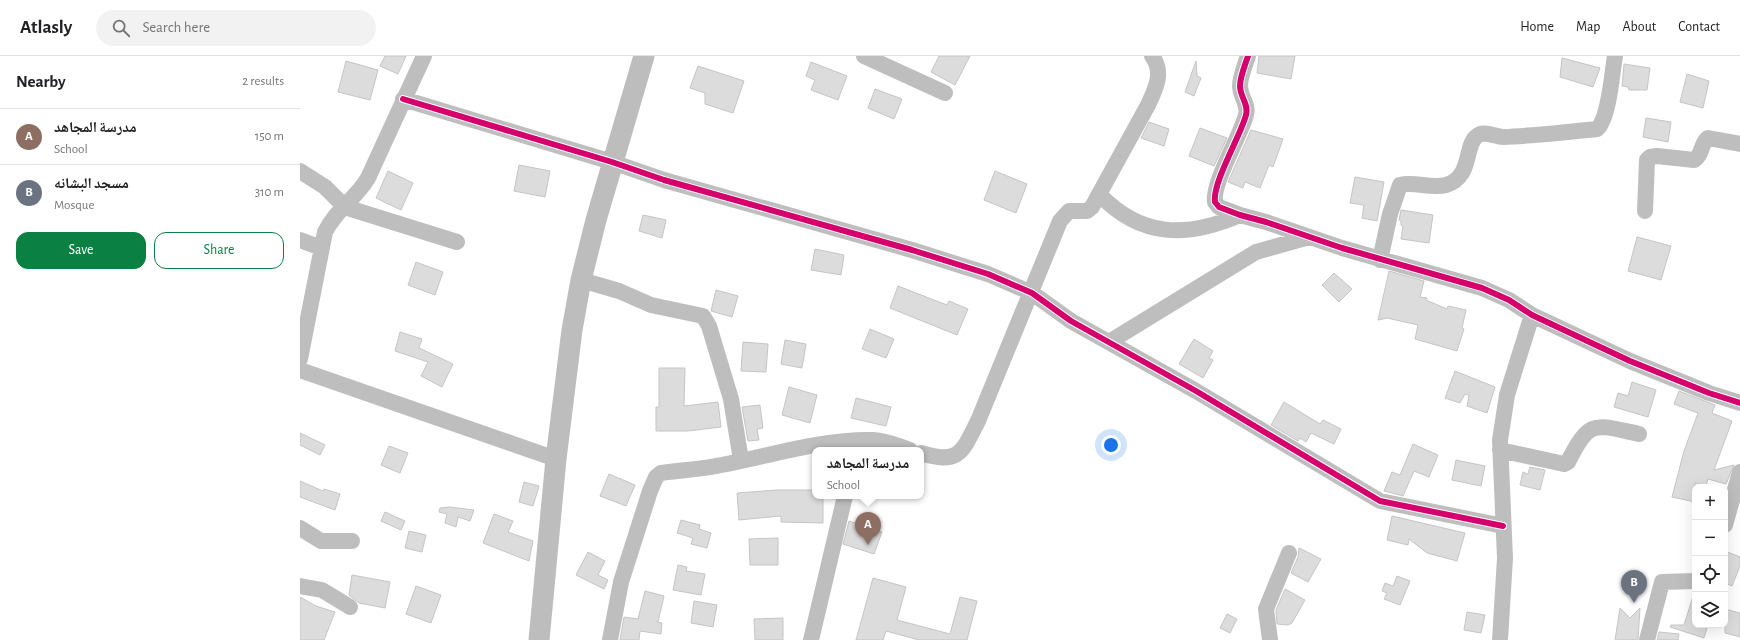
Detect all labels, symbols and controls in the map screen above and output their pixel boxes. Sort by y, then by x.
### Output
search box [96,10,376,46]
icon: search [110,17,132,39]
text: Atlasly [20,18,72,37]
text: Search here [142,20,210,35]
text: Home [1520,20,1554,34]
text: Map [1576,20,1600,34]
text: About [1622,20,1656,34]
text: Contact [1678,20,1720,34]
text: Nearby [16,73,66,90]
text: 2 results [242,75,284,88]
text: مدرسة المجاهد [54,120,137,135]
text: A [25,130,33,143]
text: 150 m [255,130,284,143]
text: School [54,143,88,156]
text: مسجد البشانه [54,176,129,191]
text: B [25,186,33,199]
text: 310 m [255,186,284,199]
text: Mosque [54,199,94,212]
button: Save [16,232,146,269]
button: Share [154,232,284,269]
your location [1101,435,1121,455]
popup [812,447,924,499]
text: مدرسة المجاهد [827,456,909,471]
text: School [827,479,860,492]
map controls [1692,484,1728,628]
button: + [1692,484,1728,520]
pin: A [855,512,881,545]
button: − [1692,520,1728,556]
button: locate [1692,556,1728,592]
pin: B [1621,570,1647,603]
button: layers [1692,592,1728,628]

